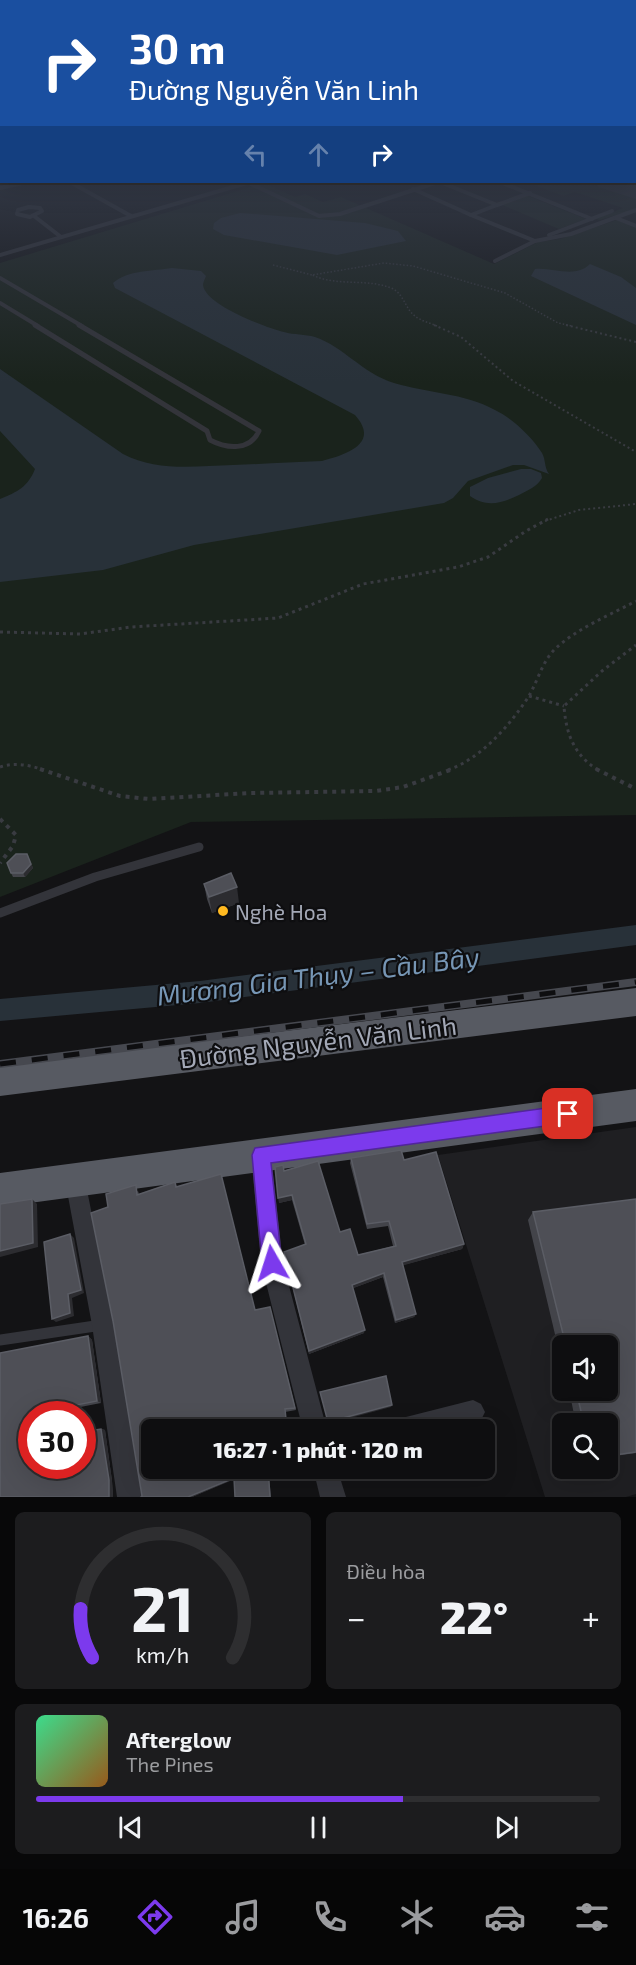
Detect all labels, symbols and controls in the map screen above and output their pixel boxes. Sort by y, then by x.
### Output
text: 30 m [129,22,225,72]
icon: right [30,24,108,102]
text: Đường Nguyễn Văn Linh [129,73,419,105]
icon: left [239,138,272,171]
icon: ahead [302,138,335,171]
icon: right [365,138,398,171]
place label: Nghè Hoa [235,899,327,924]
marker: Nghè Hoa [216,904,230,918]
water label: Mương Gia Thụy – Cầu Bây [155,939,482,1012]
street label: Đường Nguyễn Văn Linh [178,1009,458,1073]
pin [542,1088,593,1139]
icon: arrive [551,1097,584,1130]
position arrow [240,1231,304,1295]
map controls [552,1335,618,1479]
button: sound [552,1335,618,1401]
speed limit sign: 30 [18,1401,96,1479]
button: search [552,1413,618,1479]
text: 16:27 · 1 phút · 120 m [213,1436,423,1462]
text: Điều hòa [347,1559,425,1583]
text: 21 [131,1570,194,1645]
text: 22° [440,1589,508,1643]
text: − [347,1597,366,1637]
text: + [582,1597,600,1637]
text: km/h [136,1642,189,1667]
text: Afterglow [126,1726,231,1752]
text: The Pines [126,1752,214,1776]
icon: previous [114,1811,147,1844]
icon: pause [302,1811,335,1844]
icon: next [490,1811,523,1844]
icon: directions [134,1896,176,1938]
icon: music [222,1896,264,1938]
icon: phone [309,1896,351,1938]
icon: climate [396,1896,438,1938]
icon: car [484,1896,526,1938]
icon: filters [571,1896,613,1938]
text: 16:26 [23,1901,89,1933]

